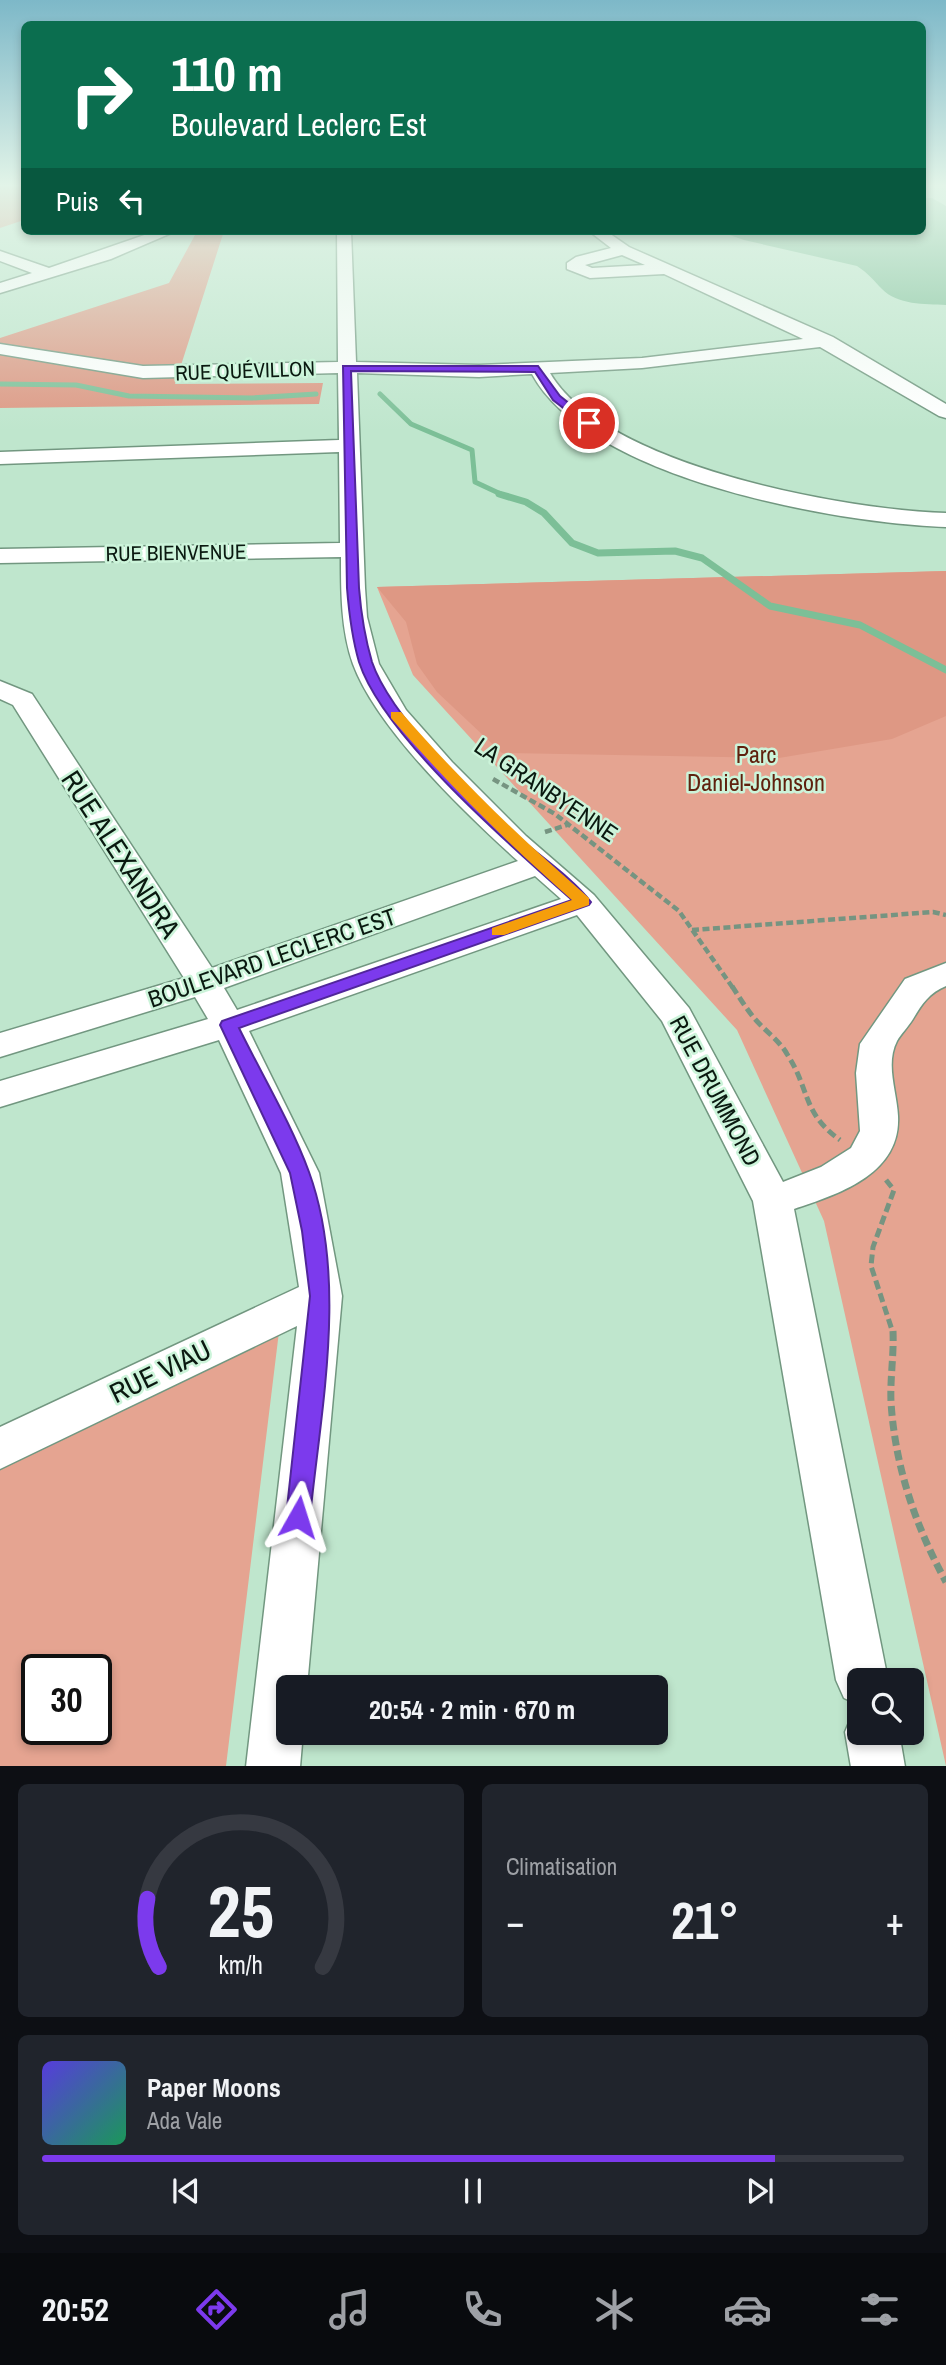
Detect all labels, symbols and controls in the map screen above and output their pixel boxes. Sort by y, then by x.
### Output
text: 110 m [171,40,283,106]
icon: right [56,49,147,140]
text: Boulevard Leclerc Est [171,103,426,146]
icon: left [113,182,151,220]
text: Puis [56,184,99,219]
street label: RUE QUÉVILLON [175,354,315,387]
pin [559,393,619,453]
icon: arrive [570,404,608,442]
street label: RUE BIENVENUE [105,537,247,568]
street label: LA GRANBYENNE [469,729,624,849]
park label: Parc Daniel-Johnson [687,738,825,798]
street label: RUE ALEXANDRA [53,763,190,946]
street label: BOULEVARD LECLERC EST [144,900,400,1014]
street label: RUE DRUMMOND [663,1010,769,1171]
street label: RUE VIAU [103,1330,217,1412]
position arrow [261,1480,335,1554]
speed limit sign: 30 [21,1654,112,1745]
map controls [847,1668,924,1745]
button: search [847,1668,924,1745]
text: 20:54 · 2 min · 670 m [369,1692,575,1727]
text: Climatisation [506,1851,617,1882]
text: 25 [208,1862,274,1960]
text: 21° [671,1885,739,1955]
text: − [506,1896,524,1947]
text: + [886,1896,904,1947]
text: km/h [219,1947,263,1981]
text: Paper Moons [147,2070,281,2105]
text: Ada Vale [147,2105,222,2136]
icon: previous [167,2172,205,2210]
icon: pause [454,2172,492,2210]
icon: next [741,2172,779,2210]
icon: directions [192,2285,241,2334]
icon: music [325,2285,374,2334]
icon: phone [458,2285,507,2334]
icon: climate [590,2285,639,2334]
icon: car [723,2285,772,2334]
icon: filters [855,2285,904,2334]
text: 20:52 [42,2288,109,2331]

